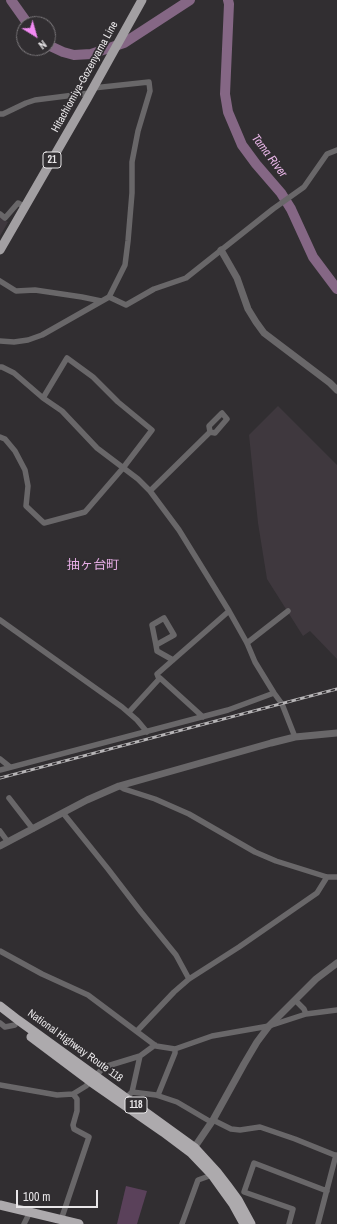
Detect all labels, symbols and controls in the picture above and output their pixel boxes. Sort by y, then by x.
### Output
north arrow [16,16,56,56]
street label: Hitachiomiya-Gozenyama Line [49,19,121,135]
text: N [36,37,49,52]
water label: Tama River [248,132,290,180]
road number: 21 [43,152,61,168]
district label: 抽ヶ台町 [67,558,119,574]
street label: National Highway Route 118 [25,1007,125,1085]
road number: 118 [125,1097,147,1113]
scale bar [18,1182,100,1208]
text: 100 m [23,1189,50,1205]

